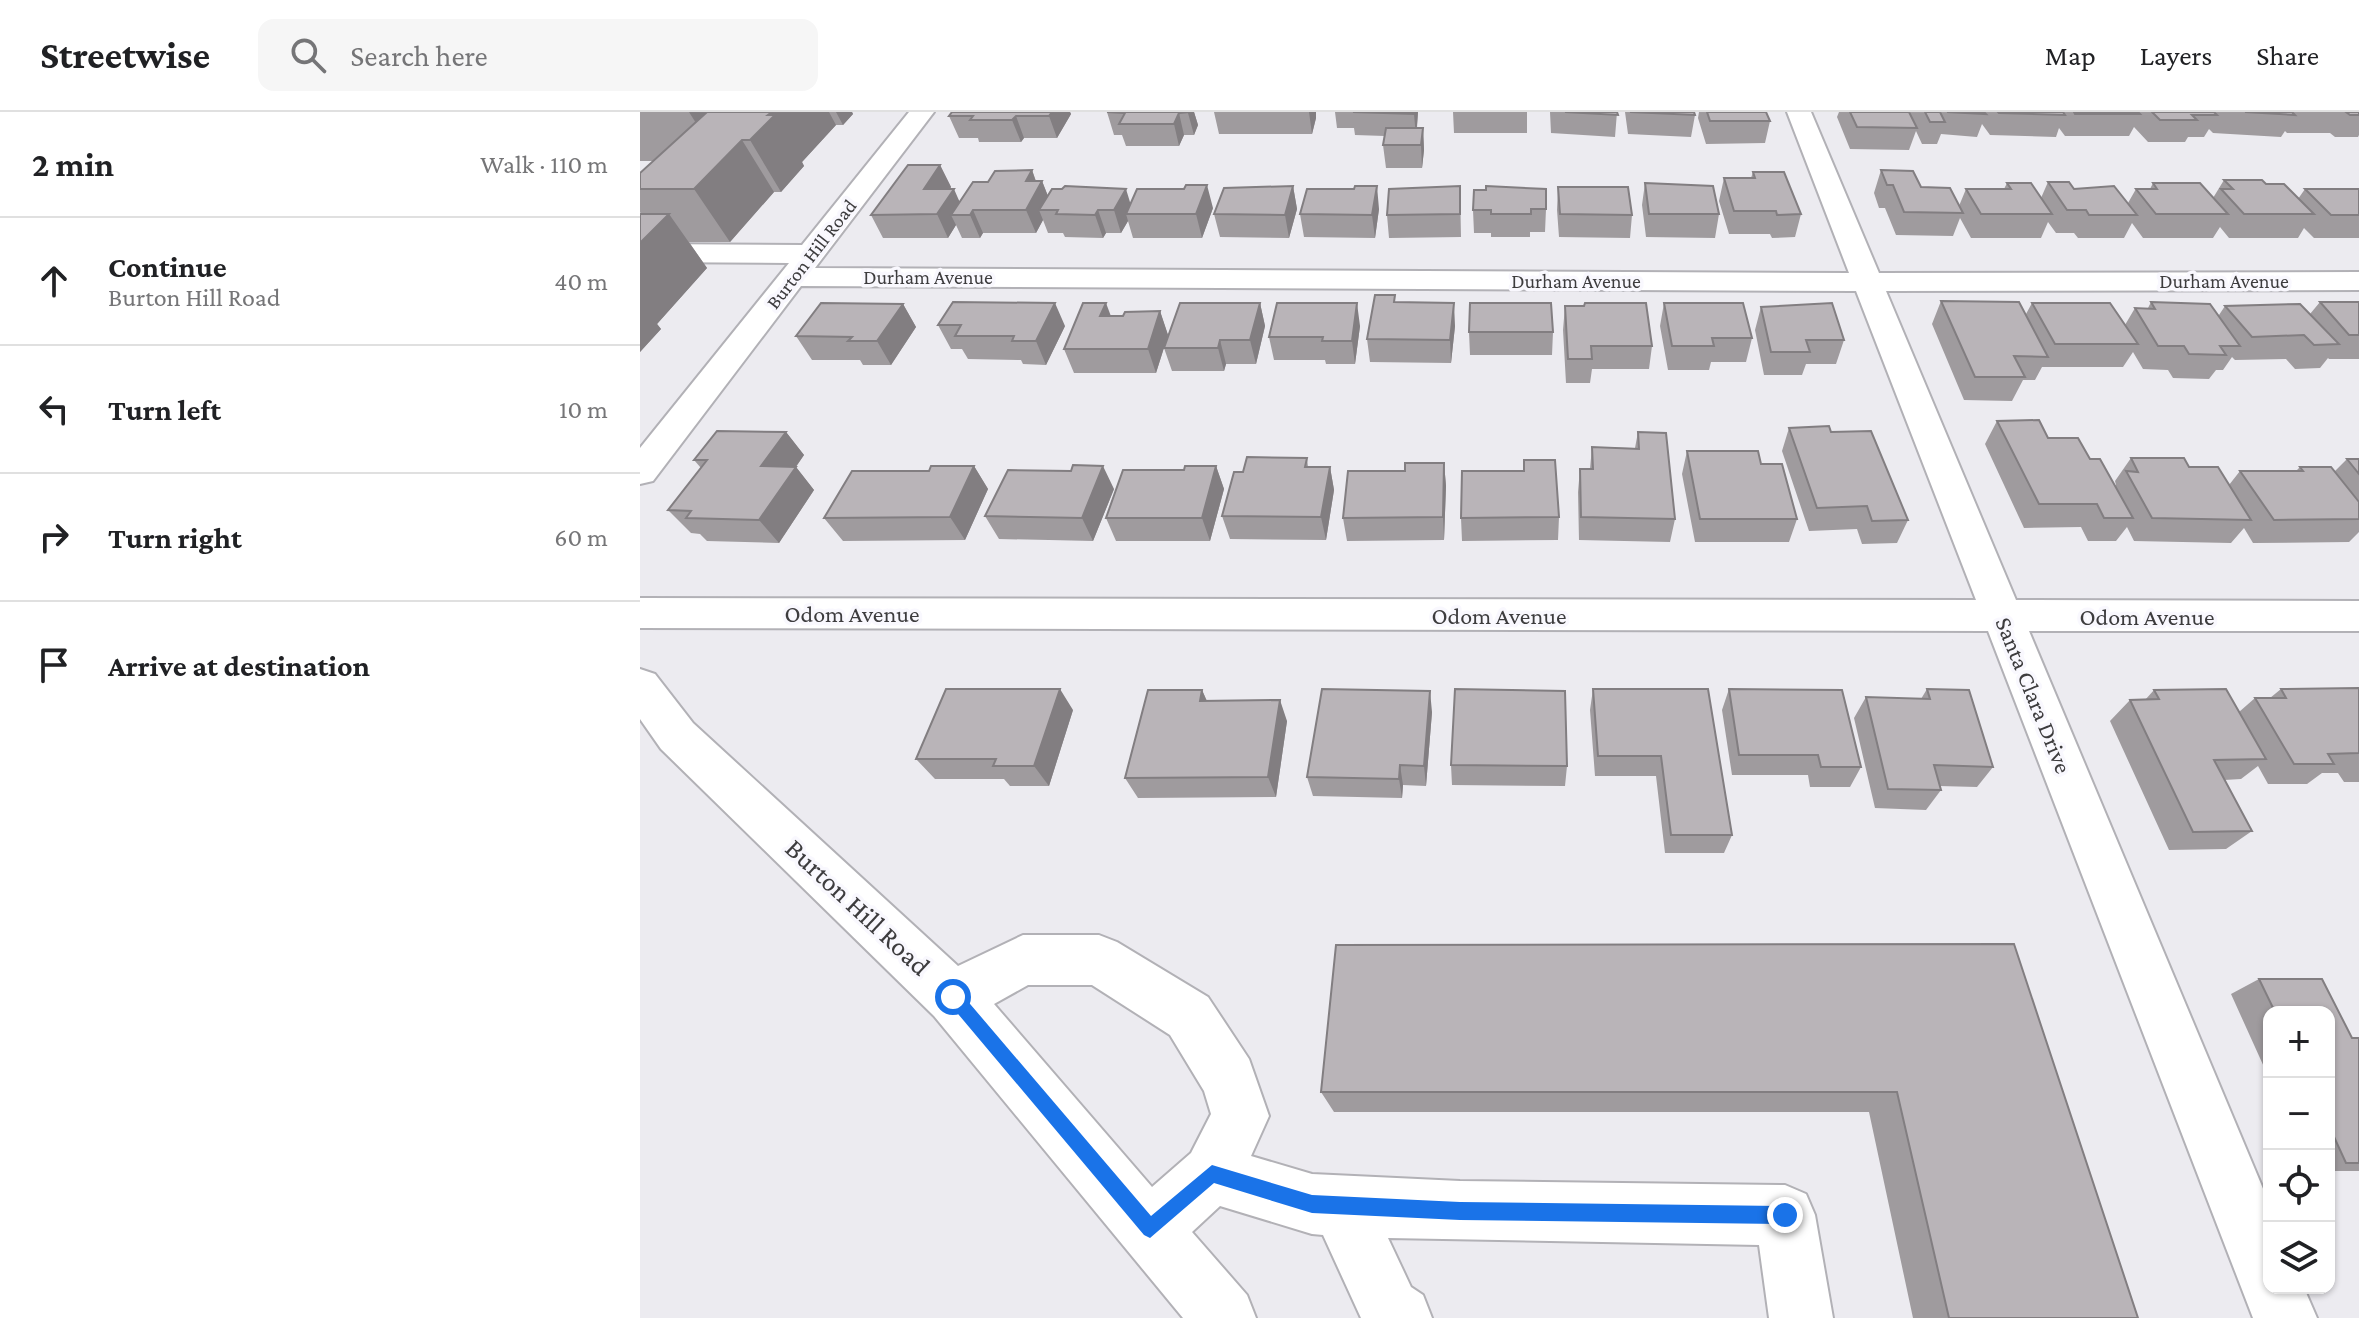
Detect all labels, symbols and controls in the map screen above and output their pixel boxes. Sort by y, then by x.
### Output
search box [258,19,818,91]
icon: search [286,33,330,77]
text: Streetwise [40,34,210,76]
text: Search here [350,39,488,72]
text: Map [2045,40,2096,71]
text: Layers [2140,40,2212,71]
text: Share [2256,40,2319,71]
text: 2 min [32,146,114,183]
text: Walk · 110 m [480,150,608,179]
street label: Burton Hill Road [761,195,861,313]
text: Continue [108,250,227,283]
icon: ahead [32,259,76,303]
street label: Durham Avenue [863,266,993,288]
text: 40 m [554,267,608,296]
street label: Durham Avenue [1511,270,1641,292]
street label: Durham Avenue [2159,270,2289,292]
text: Burton Hill Road [108,283,281,312]
icon: left [32,387,76,431]
text: Turn left [108,393,221,426]
text: 10 m [559,395,608,424]
icon: right [32,515,76,559]
text: Turn right [108,521,242,554]
text: 60 m [554,523,608,552]
street label: Odom Avenue [784,600,920,627]
street label: Odom Avenue [1431,602,1567,629]
street label: Odom Avenue [2079,603,2215,630]
street label: Santa Clara Drive [1990,613,2078,777]
icon: arrive [32,643,76,687]
text: Arrive at destination [108,649,370,682]
street label: Burton Hill Road [779,832,937,982]
route start [935,979,971,1015]
map controls [2263,1006,2335,1294]
button: + [2263,1006,2335,1078]
button: − [2263,1078,2335,1150]
button: locate [2263,1150,2335,1222]
route end [1767,1197,1803,1233]
button: layers [2263,1222,2335,1294]

